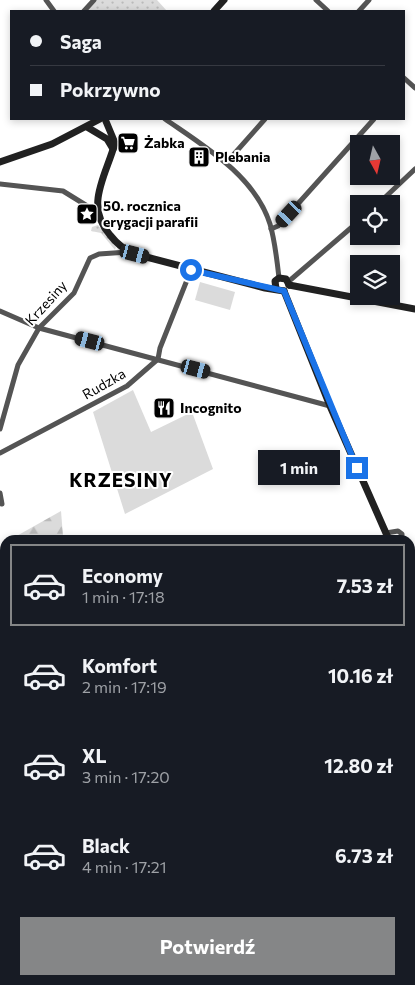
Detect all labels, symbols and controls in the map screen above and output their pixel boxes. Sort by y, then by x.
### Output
text: Saga [60,30,102,53]
text: Pokrzywno [60,78,161,101]
supermarket icon: Żabka [116,131,140,155]
place label: Żabka [144,134,185,151]
north arrow [350,135,400,185]
map controls [350,135,400,305]
building icon: Plebania [187,145,211,169]
place label: Plebania [215,148,270,165]
button: locate [350,195,400,245]
place label: 50. rocznica erygacji parafii [103,197,198,230]
car [273,198,304,230]
place icon: 50. rocznica erygacji parafii [75,202,99,226]
car [118,243,151,265]
button: layers [350,255,400,305]
route start [180,259,202,281]
street label: Krzesiny [21,277,70,329]
car [73,330,106,352]
car [179,358,212,380]
street label: Rudzka [79,364,128,403]
restaurant icon: Incognito [152,396,176,420]
place label: Incognito [180,399,242,416]
callout: 1 min [257,450,340,486]
route end [346,457,368,479]
text: 1 min [280,458,318,477]
district label: KRZESINY [69,468,173,491]
icon: car [22,563,67,608]
text: Economy [82,564,163,587]
text: 7.53 zł [337,574,393,597]
text: 1 min · 17:18 [82,587,165,606]
icon: car [22,653,67,698]
text: Komfort [82,654,157,677]
text: 10.16 zł [328,664,393,687]
text: 2 min · 17:19 [82,677,167,696]
icon: car [22,743,67,788]
text: XL [82,744,107,767]
text: 12.80 zł [324,754,393,777]
text: 3 min · 17:20 [82,767,170,786]
icon: car [22,833,67,878]
text: Black [82,834,130,857]
text: 6.73 zł [335,844,393,867]
text: 4 min · 17:21 [82,857,167,876]
button: Potwierdź [20,917,395,975]

